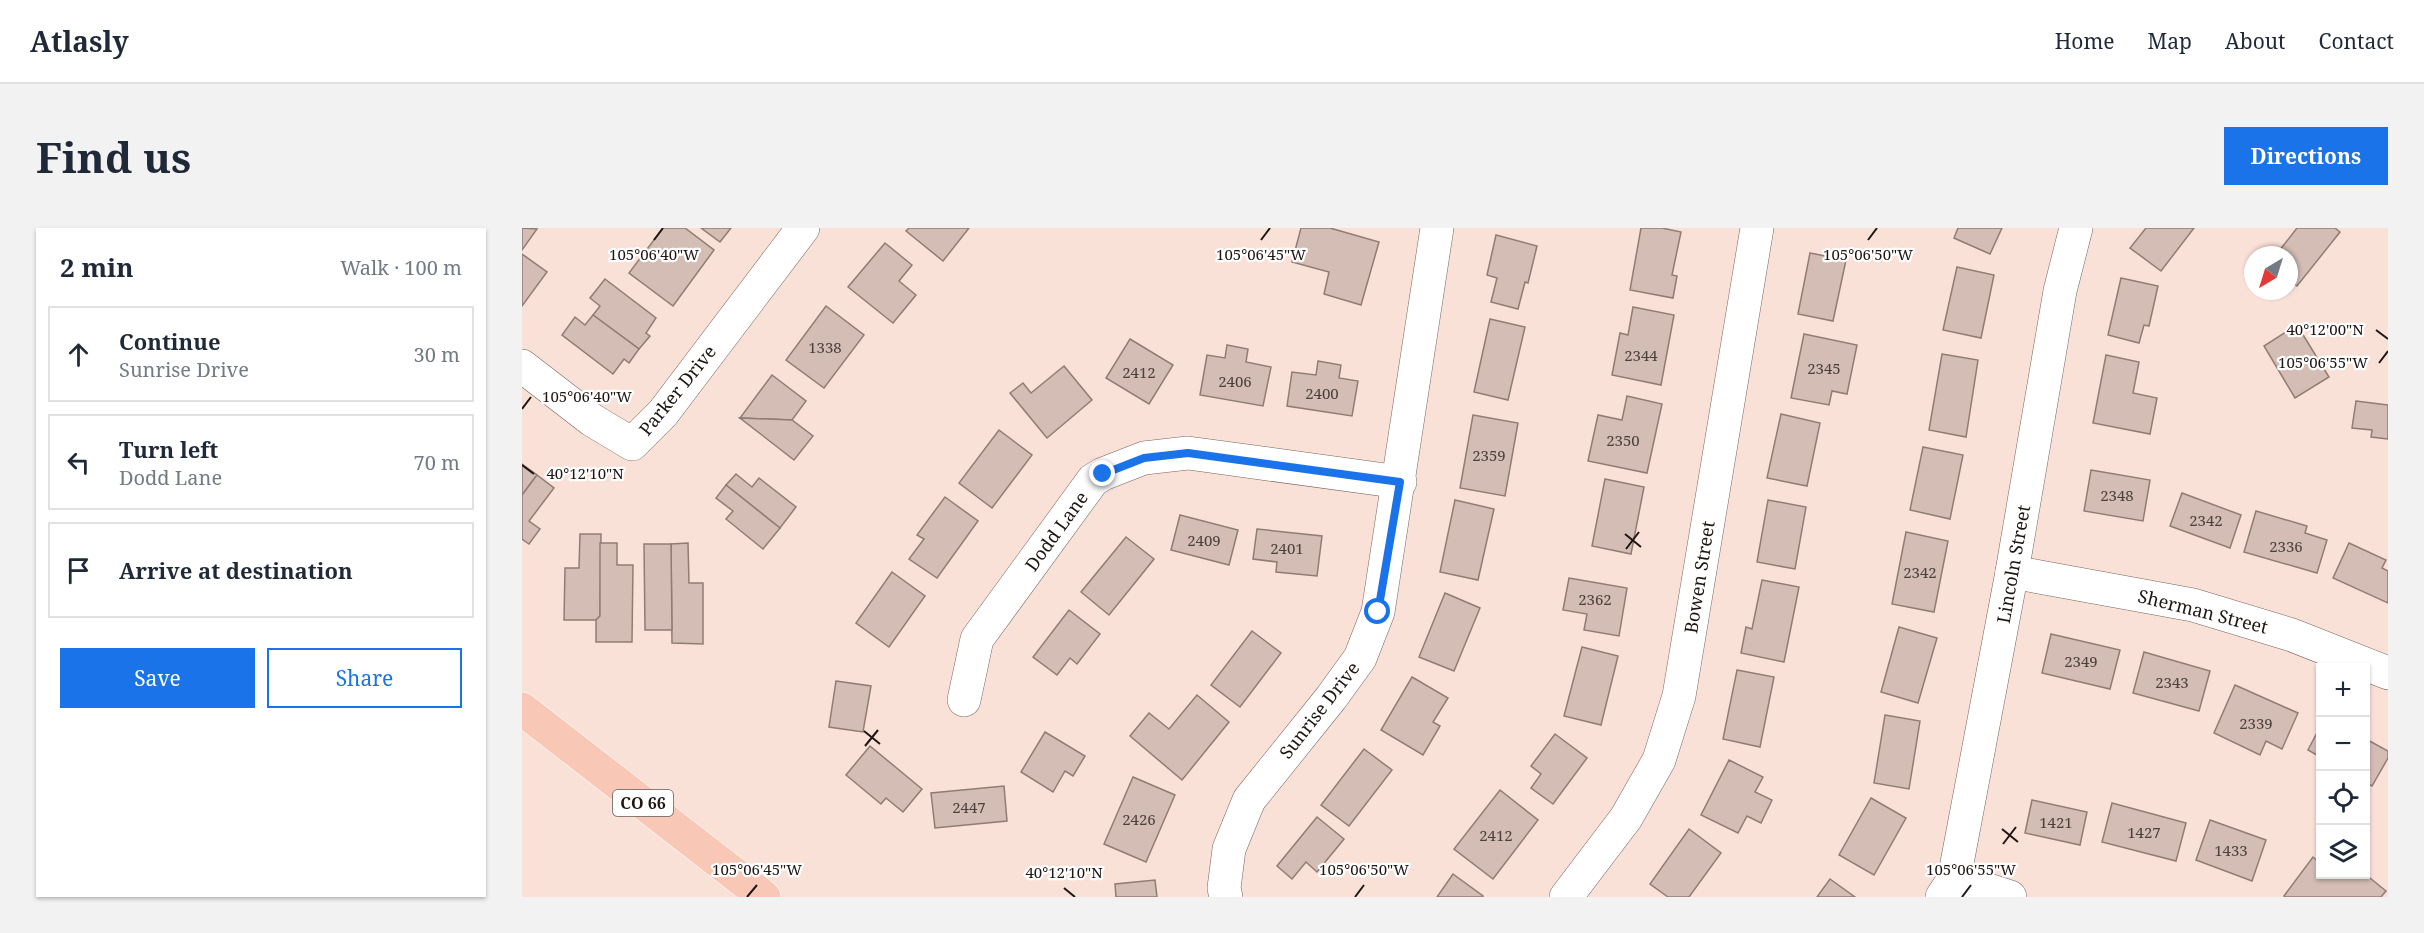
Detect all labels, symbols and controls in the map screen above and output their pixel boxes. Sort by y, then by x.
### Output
text: Atlasly [30,22,129,60]
text: Home [2055,27,2115,55]
text: Map [2148,27,2192,55]
text: About [2225,27,2286,55]
text: Contact [2319,27,2394,55]
button: Directions [2224,127,2388,185]
text: Find us [36,128,191,185]
text: 105°06'40"W [609,244,699,264]
text: 105°06'45"W [1216,244,1306,264]
text: 105°06'50"W [1823,244,1913,264]
north arrow [2244,246,2298,300]
text: 2 min [60,249,134,285]
text: Walk · 100 m [340,254,462,281]
text: 40°12'00"N [2286,319,2364,339]
text: Continue [119,326,221,356]
house number: 1338 [808,337,842,357]
icon: ahead [62,338,95,371]
street label: Parker Drive [633,340,721,440]
text: 30 m [414,341,460,368]
house number: 2344 [1624,345,1658,365]
text: 105°06'55"W [2278,352,2368,372]
text: Sunrise Drive [119,356,249,383]
house number: 2345 [1807,358,1841,378]
house number: 2412 [1122,362,1156,382]
house number: 2406 [1218,371,1252,391]
house number: 2400 [1305,383,1339,403]
text: 105°06'40"W [542,386,632,406]
house number: 2350 [1606,430,1640,450]
text: Turn left [119,434,218,464]
house number: 2359 [1472,445,1506,465]
icon: left [62,446,95,479]
text: 70 m [414,449,460,476]
route end [1089,460,1115,486]
text: 40°12'10"N [546,463,624,483]
text: Dodd Lane [119,464,222,491]
house number: 2348 [2100,485,2134,505]
street label: Dodd Lane [1019,486,1093,576]
street label: Lincoln Street [1991,503,2035,625]
house number: 2342 [2189,510,2223,530]
street label: Bowen Street [1678,519,1720,635]
house number: 2409 [1187,530,1221,550]
house number: 2336 [2269,536,2303,556]
house number: 2401 [1270,538,1304,558]
icon: arrive [62,554,95,587]
text: Arrive at destination [119,555,353,585]
house number: 2342 [1903,562,1937,582]
street label: Sherman Street [2136,583,2270,639]
house number: 2362 [1578,589,1612,609]
route start [1364,598,1390,624]
button: Save [60,648,255,708]
button: Share [267,648,462,708]
house number: 2349 [2064,651,2098,671]
street label: Sunrise Drive [1274,657,1364,763]
map controls [2316,663,2370,879]
button: + [2316,663,2370,717]
house number: 2343 [2155,672,2189,692]
house number: 2339 [2239,713,2273,733]
button: − [2316,717,2370,771]
button: locate [2316,771,2370,825]
road number: CO 66 [613,790,673,816]
house number: 2447 [952,797,986,817]
house number: 2426 [1122,809,1156,829]
house number: 1421 [2039,812,2073,832]
house number: 1427 [2127,822,2161,842]
house number: 2412 [1479,825,1513,845]
button: layers [2316,825,2370,879]
house number: 1433 [2214,840,2248,860]
text: 105°06'45"W [712,859,802,879]
text: 105°06'50"W [1319,859,1409,879]
text: 105°06'55"W [1926,859,2016,879]
text: 40°12'10"N [1025,862,1103,882]

